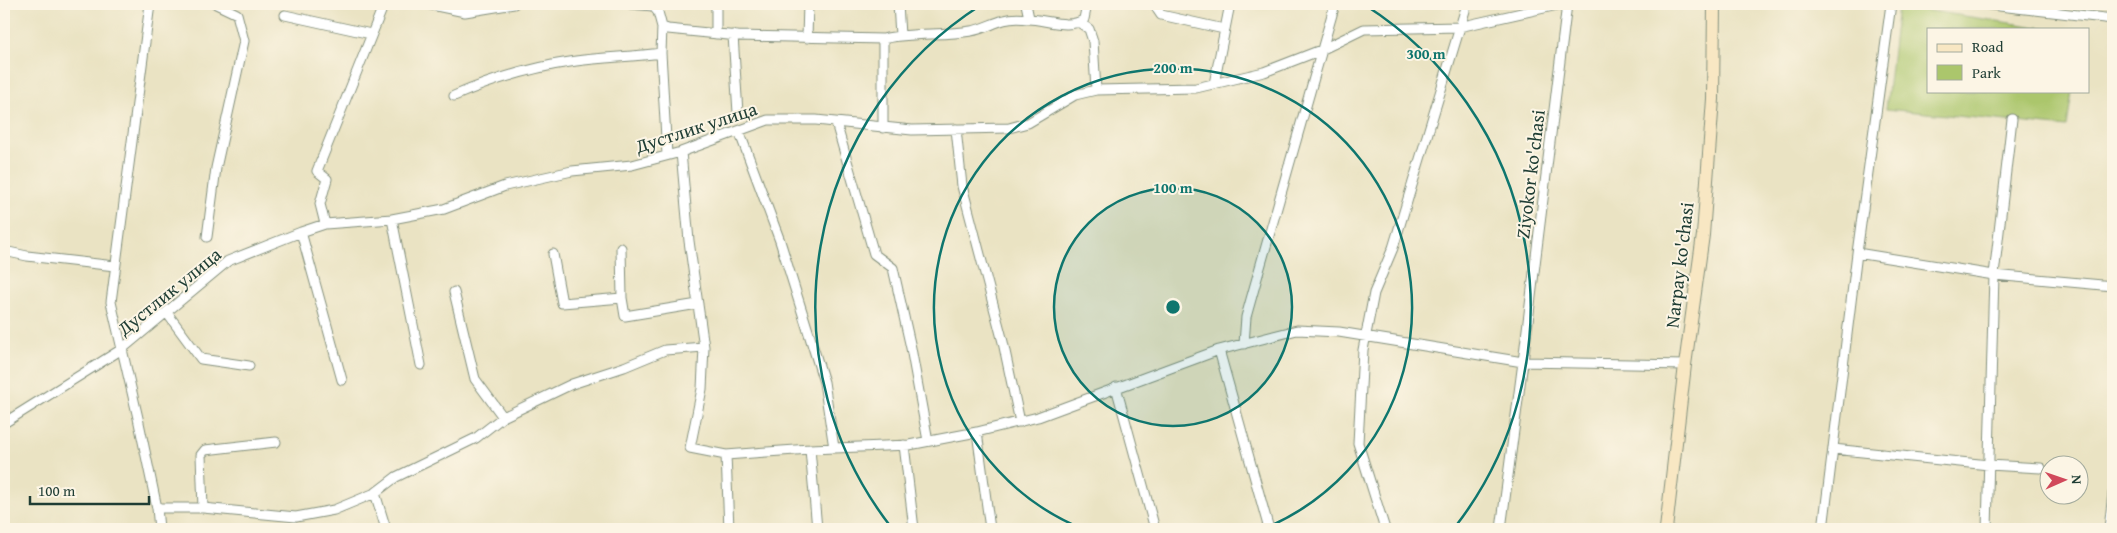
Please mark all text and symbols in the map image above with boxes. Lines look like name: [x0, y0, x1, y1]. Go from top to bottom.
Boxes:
legend: [1927, 28, 2090, 92]
text: Road: [1972, 36, 2003, 57]
text: 300 m: [1406, 43, 1446, 64]
text: 200 m: [1153, 57, 1193, 78]
text: Park: [1972, 62, 2001, 83]
street label: Дустлик улица: [631, 94, 761, 160]
street label: Ziyokor ko'chasi: [1508, 108, 1552, 240]
text: 100 m: [1153, 177, 1193, 198]
street label: Narpay ko'chasi: [1657, 200, 1701, 330]
street label: Дустлик улица: [110, 240, 227, 342]
centre of rings: [1164, 298, 1182, 316]
north arrow: [2040, 456, 2090, 506]
scale bar: [30, 473, 149, 505]
text: N: [2067, 475, 2087, 485]
text: 100 m: [38, 480, 76, 501]

